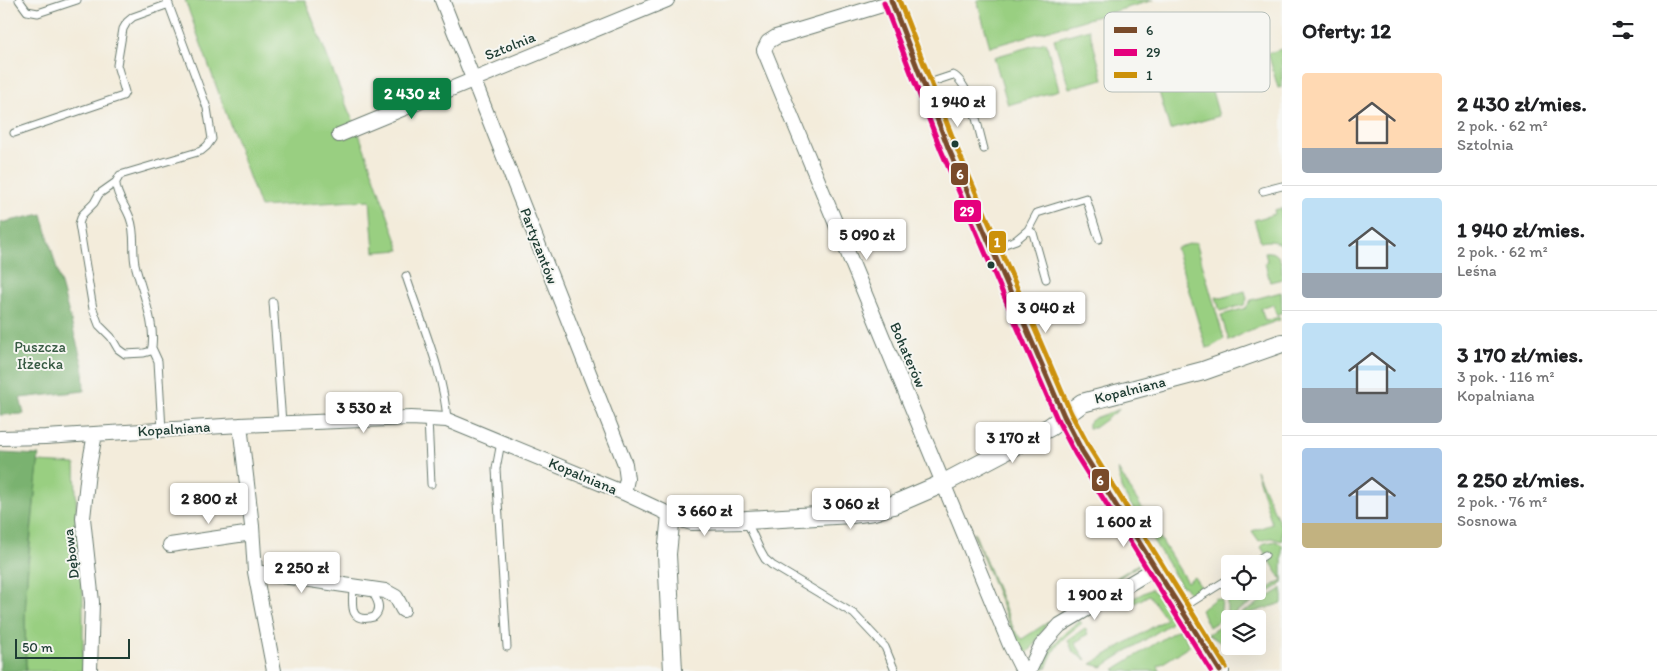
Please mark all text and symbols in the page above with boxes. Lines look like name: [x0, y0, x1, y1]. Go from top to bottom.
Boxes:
legend: [1104, 12, 1270, 92]
icon: filters: [1609, 16, 1637, 44]
text: Oferty: 12: [1302, 18, 1391, 43]
text: 6: [1146, 22, 1153, 39]
street label: Sztolnia: [482, 28, 538, 64]
text: 29: [1146, 44, 1161, 61]
text: 1: [1146, 67, 1153, 84]
pin: 2 430 zł: [360, 78, 464, 120]
text: 2 430 zł: [384, 84, 440, 103]
pin: 1 940 zł: [906, 86, 1010, 128]
text: 2 430 zł/mies.: [1457, 91, 1587, 116]
text: 1 940 zł: [931, 92, 985, 111]
icon: home: [1342, 93, 1402, 153]
text: 2 pok. · 62 m²: [1457, 116, 1548, 135]
text: Sztolnia: [1457, 135, 1514, 154]
unlabelled marker: [950, 139, 960, 149]
line badge: 6: [950, 162, 969, 186]
text: 6: [956, 166, 964, 183]
line badge: 29: [953, 199, 982, 223]
text: 29: [960, 203, 974, 220]
street label: Partyzantów: [516, 205, 562, 287]
text: 1 940 zł/mies.: [1457, 217, 1585, 242]
pin: 5 090 zł: [815, 218, 919, 261]
icon: home: [1342, 218, 1402, 278]
text: 5 090 zł: [839, 225, 895, 244]
line badge: 1: [988, 230, 1007, 254]
text: 1: [994, 234, 1001, 251]
text: 2 pok. · 62 m²: [1457, 242, 1548, 261]
unlabelled marker: [986, 260, 996, 270]
text: Leśna: [1457, 261, 1497, 280]
pin: 3 040 zł: [994, 292, 1098, 334]
text: 3 040 zł: [1017, 298, 1075, 317]
street label: Bohaterów: [886, 319, 930, 391]
park label: Puszcza Iłżecka: [14, 338, 66, 373]
text: 3 170 zł/mies.: [1457, 342, 1583, 367]
icon: home: [1342, 343, 1402, 403]
text: 3 pok. · 116 m²: [1457, 367, 1554, 386]
street label: Kopalniana: [1093, 372, 1168, 408]
text: Kopalniana: [1457, 386, 1535, 405]
pin: 3 530 zł: [312, 392, 416, 434]
text: 3 530 zł: [337, 398, 391, 417]
street label: Kopalniana: [137, 417, 212, 441]
pin: 3 170 zł: [961, 422, 1065, 464]
text: 3 170 zł: [986, 428, 1040, 447]
street label: Kopalniana: [546, 454, 621, 499]
text: 2 250 zł/mies.: [1457, 467, 1585, 492]
line badge: 6: [1091, 468, 1110, 492]
icon: home: [1342, 468, 1402, 528]
text: 6: [1096, 472, 1104, 489]
pin: 2 800 zł: [157, 482, 261, 525]
pin: 3 060 zł: [799, 488, 903, 530]
text: 2 800 zł: [181, 489, 237, 508]
text: 2 pok. · 76 m²: [1457, 492, 1547, 511]
pin: 3 660 zł: [653, 494, 757, 537]
text: 3 060 zł: [823, 494, 879, 513]
text: 3 660 zł: [678, 501, 732, 520]
pin: 1 600 zł: [1072, 506, 1176, 548]
text: Sosnowa: [1457, 511, 1517, 530]
text: 1 600 zł: [1097, 512, 1151, 531]
street label: Dębowa: [59, 527, 83, 580]
pin: 2 250 zł: [250, 552, 354, 594]
map controls: [1221, 555, 1266, 655]
button: locate: [1221, 555, 1266, 600]
text: 2 250 zł: [275, 558, 329, 577]
pin: 1 900 zł: [1043, 578, 1147, 621]
text: 1 900 zł: [1068, 585, 1122, 604]
button: layers: [1221, 610, 1266, 655]
scale bar: [15, 636, 130, 659]
text: 50 m: [22, 639, 53, 656]

